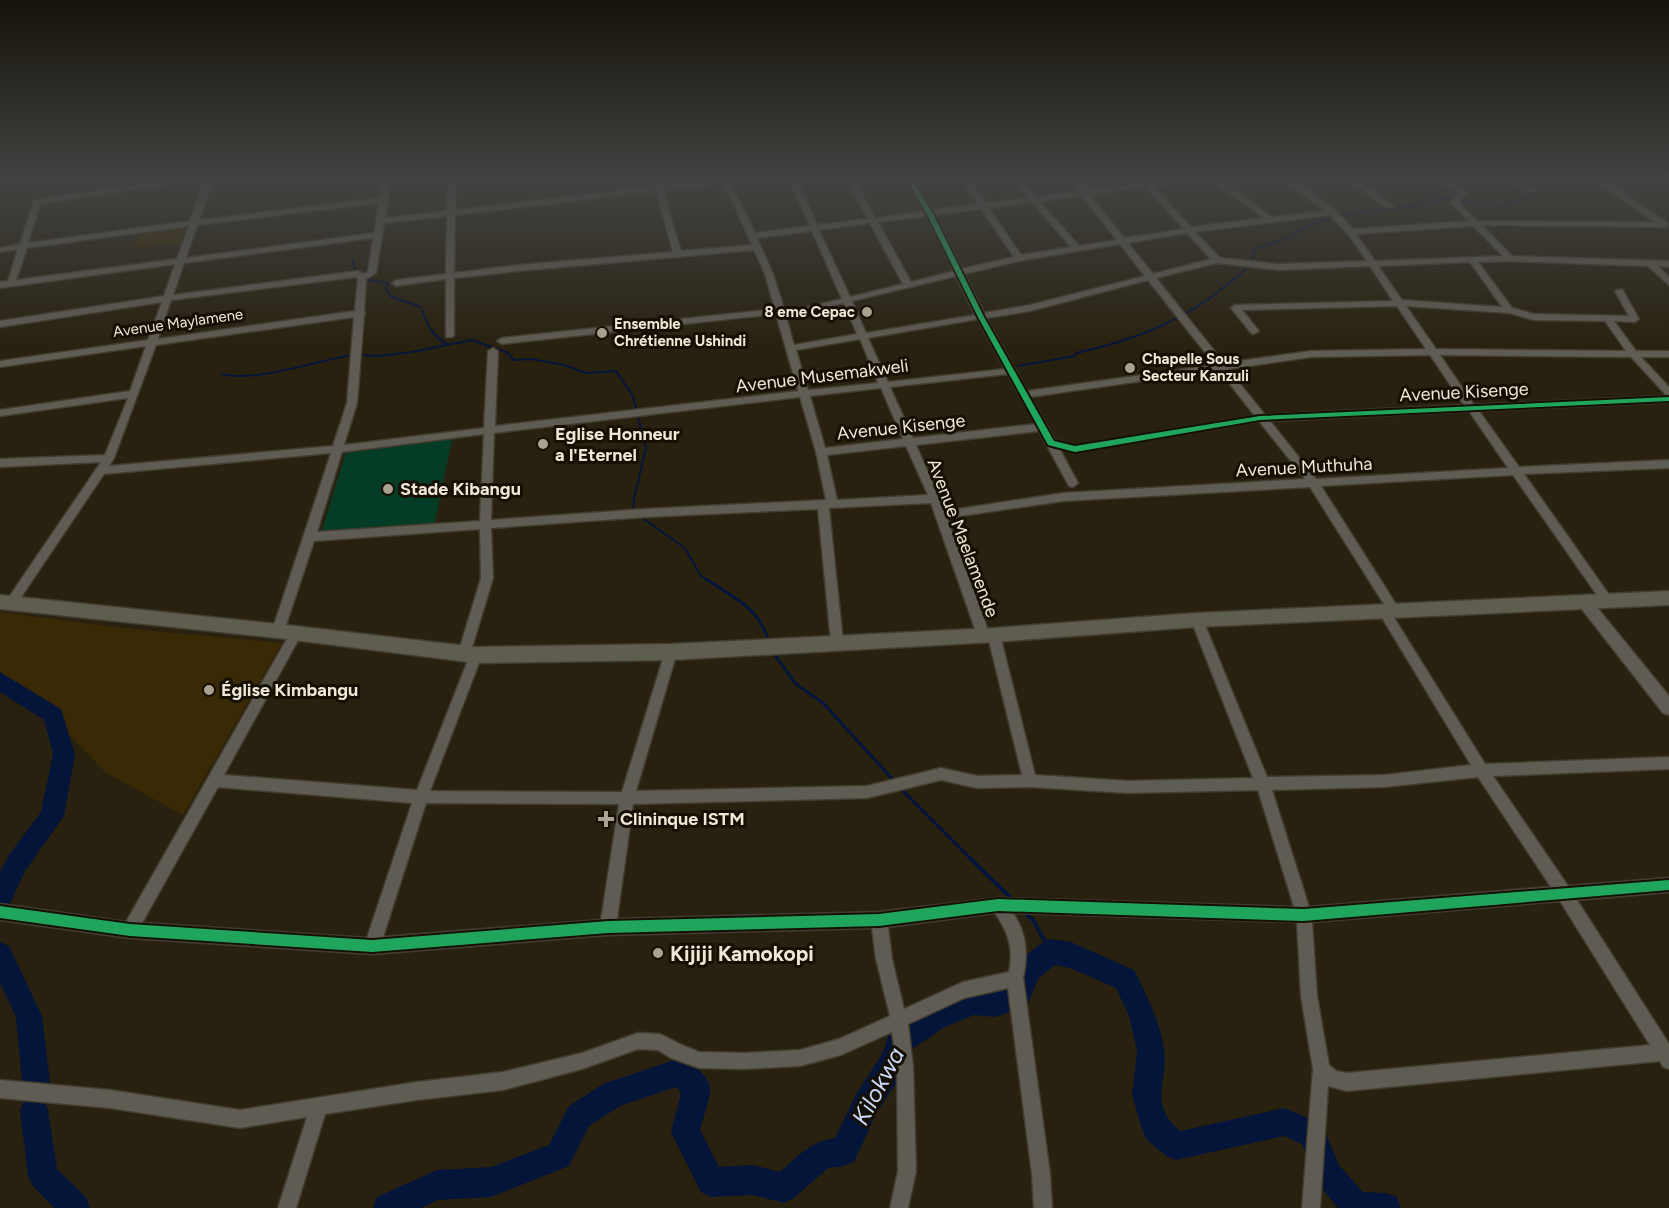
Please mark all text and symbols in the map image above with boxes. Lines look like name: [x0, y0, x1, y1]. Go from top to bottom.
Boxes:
place label: 8 eme Cepac: [765, 303, 855, 321]
street label: Avenue Maylamene: [112, 305, 244, 341]
marker: 8 eme Cepac: [860, 305, 874, 319]
place label: Ensemble Chrétienne Ushindi: [614, 315, 746, 350]
marker: Ensemble Chrétienne Ushindi: [595, 326, 609, 340]
place label: Chapelle Sous Secteur Kanzuli: [1142, 350, 1249, 385]
street label: Avenue Musemakweli: [734, 354, 910, 398]
marker: Chapelle Sous Secteur Kanzuli: [1123, 361, 1137, 375]
street label: Avenue Kisenge: [1399, 378, 1529, 406]
street label: Avenue Kisenge: [836, 409, 967, 445]
place label: Eglise Honneur a l'Eternel: [555, 423, 680, 466]
marker: Eglise Honneur a l'Eternel: [536, 437, 550, 451]
street label: Avenue Muthuha: [1235, 452, 1373, 482]
street label: Avenue Maelamende: [923, 456, 1003, 621]
place label: Stade Kibangu: [400, 478, 521, 500]
marker: Stade Kibangu: [381, 482, 395, 496]
place label: Église Kimbangu: [221, 679, 358, 701]
marker: Église Kimbangu: [202, 683, 216, 697]
place label: Clininque ISTM: [620, 808, 745, 830]
marker: Clininque ISTM: [597, 810, 615, 828]
place label: Kijiji Kamokopi: [670, 941, 814, 966]
marker: Kijiji Kamokopi: [651, 946, 665, 960]
water label: Kilokwa: [846, 1042, 910, 1130]

